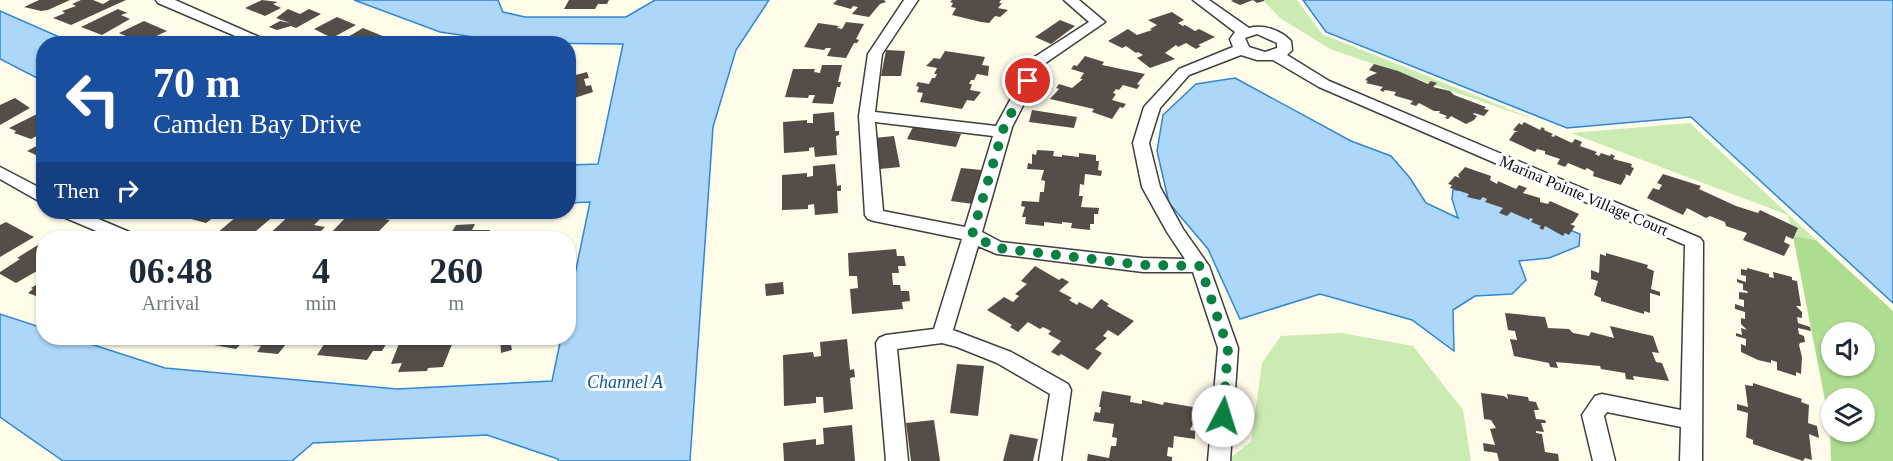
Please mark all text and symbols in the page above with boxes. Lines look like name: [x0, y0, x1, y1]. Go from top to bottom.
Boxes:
pin: [1002, 55, 1053, 106]
icon: left: [54, 60, 132, 138]
text: 70 m: [153, 60, 241, 106]
icon: arrive: [1011, 64, 1044, 97]
text: Camden Bay Drive: [153, 109, 361, 139]
street label: Marina Pointe Village Court: [1497, 152, 1671, 240]
icon: right: [111, 174, 144, 207]
text: Then: [54, 178, 99, 203]
text: 06:48: [129, 251, 213, 291]
text: 4: [312, 251, 330, 291]
text: 260: [429, 251, 483, 291]
text: Arrival: [142, 292, 200, 314]
text: min: [305, 292, 337, 314]
text: m: [449, 292, 464, 314]
map controls: [1821, 322, 1875, 442]
button: sound: [1821, 322, 1875, 376]
water label: Channel A: [587, 372, 664, 392]
position arrow: [1191, 384, 1255, 448]
button: layers: [1821, 388, 1875, 442]

